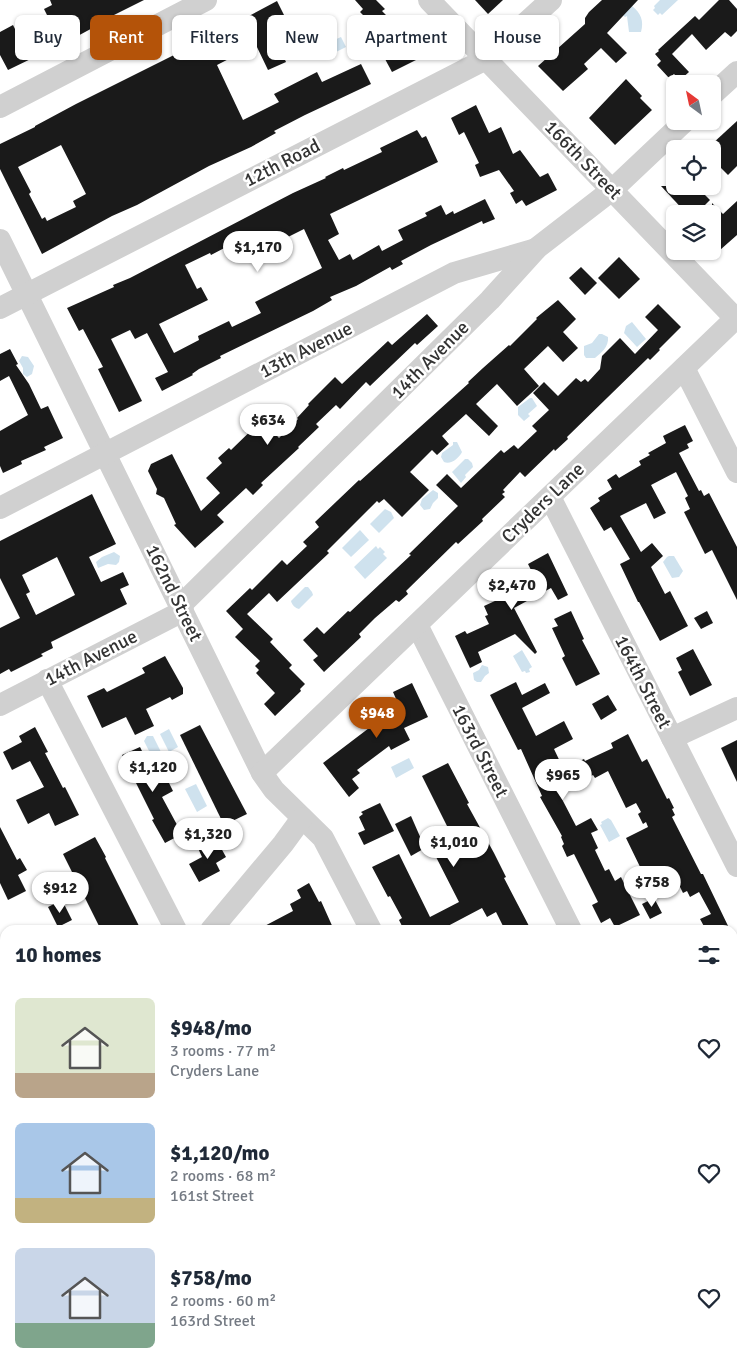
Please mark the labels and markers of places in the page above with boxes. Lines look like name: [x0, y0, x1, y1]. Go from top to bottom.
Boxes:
pin: $1,170: [217, 230, 299, 273]
pin: $634: [238, 404, 298, 446]
pin: $2,470: [471, 568, 553, 611]
pin: $948: [347, 696, 407, 739]
pin: $1,120: [112, 750, 194, 793]
pin: $965: [533, 758, 593, 801]
pin: $1,320: [167, 818, 249, 860]
pin: $1,010: [413, 826, 495, 868]
pin: $758: [622, 866, 682, 908]
pin: $912: [30, 872, 90, 914]

